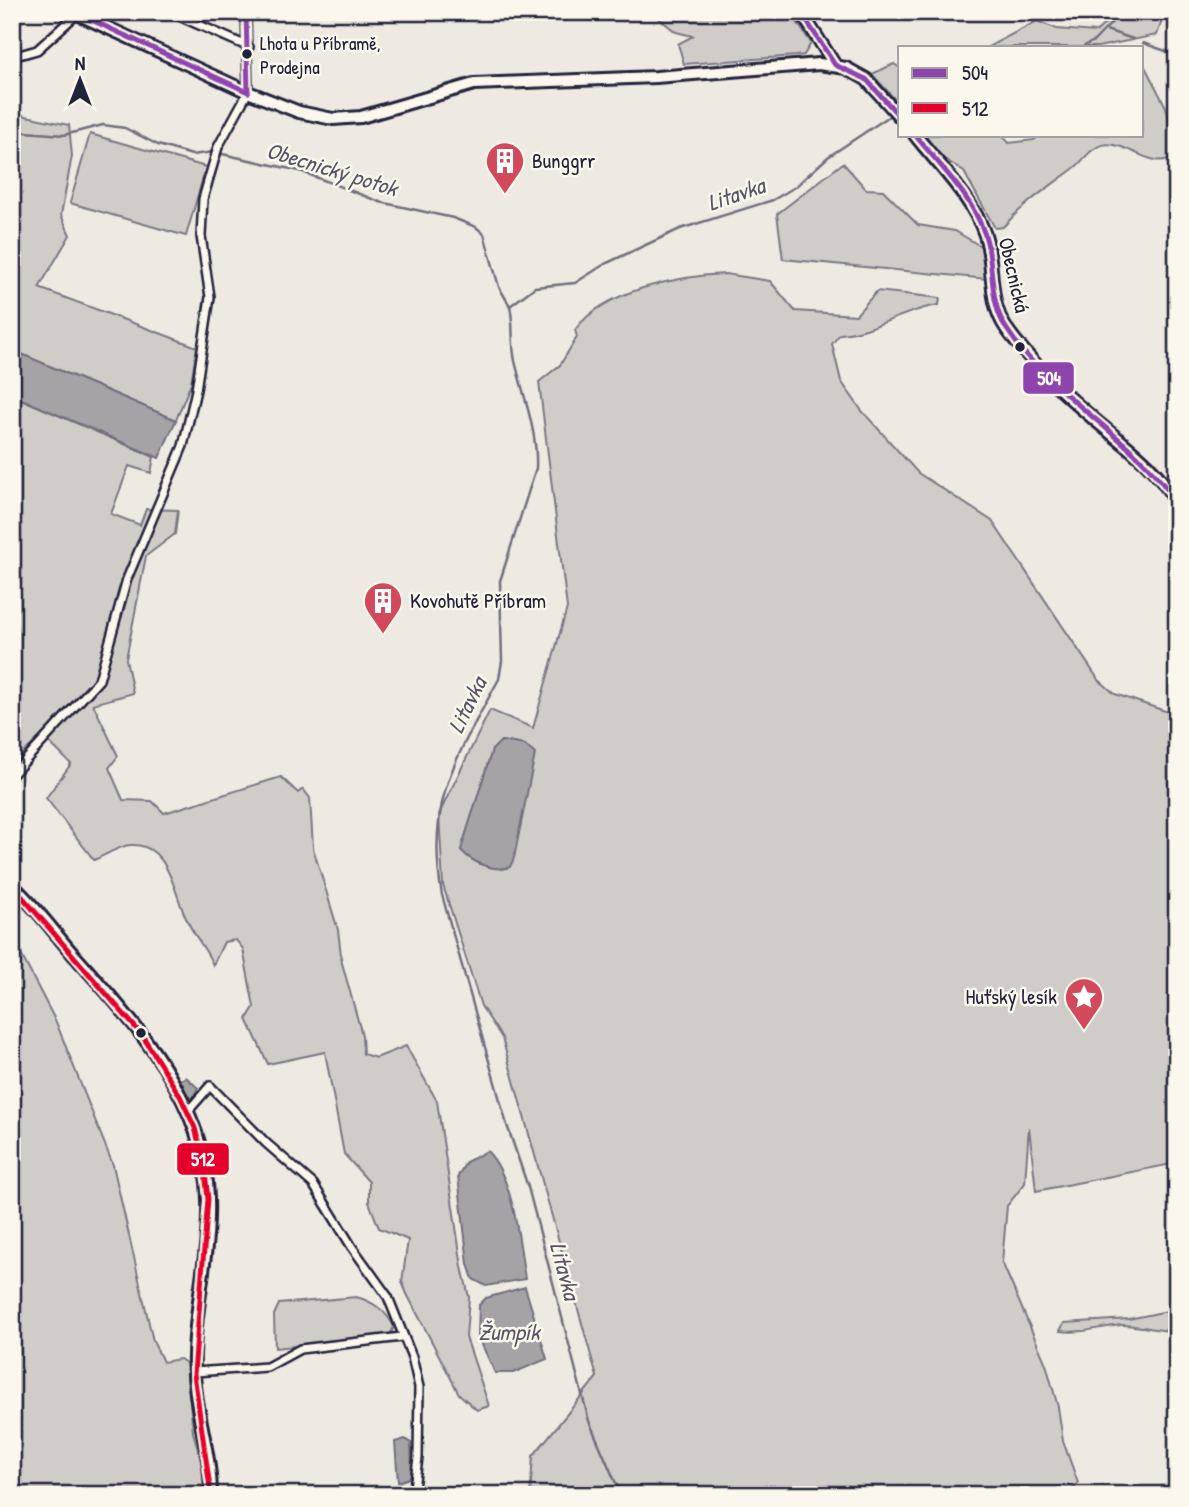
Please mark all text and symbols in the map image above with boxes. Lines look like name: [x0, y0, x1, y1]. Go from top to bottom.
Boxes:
place label: Lhota u Příbramě, Prodejna: [260, 30, 381, 80]
north arrow: [46, 46, 116, 116]
legend: [898, 46, 1144, 136]
marker: Lhota u Příbramě, Prodejna: [240, 47, 254, 61]
text: N: [75, 50, 85, 76]
text: 504: [962, 58, 988, 87]
text: 512: [962, 94, 989, 123]
water label: Obecnický potok: [263, 134, 404, 205]
building icon: Bunggrr: [484, 140, 526, 195]
place label: Bunggrr: [532, 146, 595, 175]
water label: Litavka: [703, 169, 770, 218]
street label: Obecnická: [992, 235, 1037, 315]
unlabelled marker: [1013, 340, 1027, 354]
line badge: 504: [1022, 361, 1075, 395]
text: 504: [1037, 365, 1061, 391]
building icon: Kovohutě Příbram: [362, 580, 404, 635]
place label: Kovohutě Příbram: [410, 586, 546, 615]
water label: Litavka: [440, 670, 494, 738]
place icon: Huťský lesík: [1063, 976, 1105, 1031]
place label: Huťský lesík: [966, 982, 1057, 1011]
unlabelled marker: [134, 1026, 148, 1040]
line badge: 512: [176, 1142, 230, 1176]
text: 512: [191, 1146, 215, 1172]
water label: Litavka: [543, 1239, 589, 1305]
water label: Žumpík: [478, 1316, 542, 1348]

